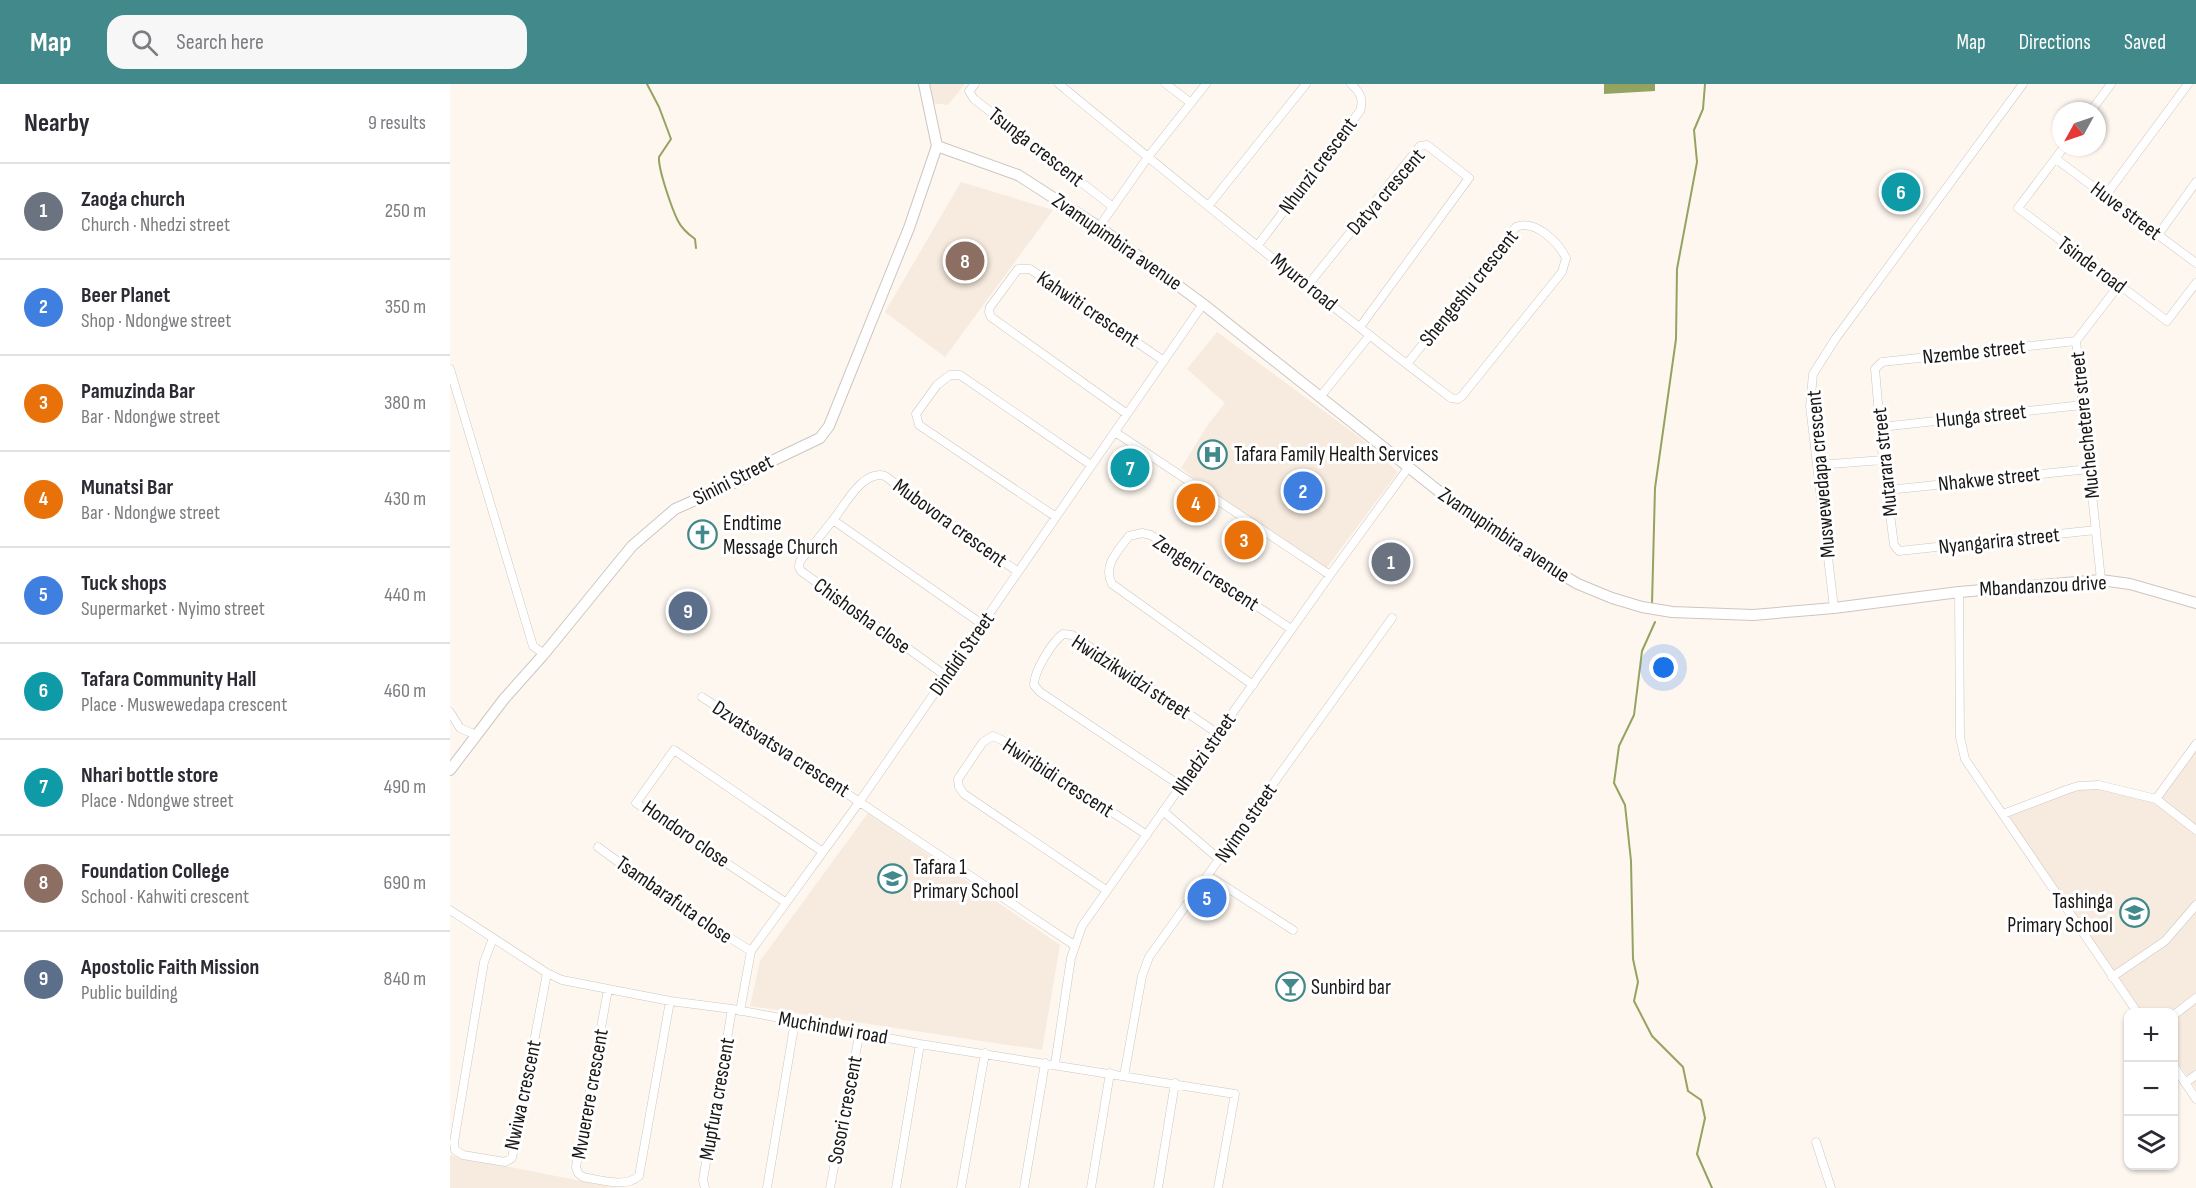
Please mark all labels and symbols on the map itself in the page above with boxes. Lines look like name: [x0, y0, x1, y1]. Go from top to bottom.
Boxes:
street label: Tsunga crescent: [983, 102, 1089, 192]
north arrow: [2052, 102, 2106, 156]
street label: Nhunzi crescent: [1274, 113, 1362, 219]
street label: Datya crescent: [1342, 144, 1430, 240]
pin: 6: [1882, 170, 1920, 214]
street label: Huve street: [2086, 176, 2166, 246]
street label: Zvamupimbira avenue: [1047, 188, 1187, 296]
street label: Shengeshu crescent: [1414, 225, 1524, 351]
street label: Tsinde road: [2053, 231, 2131, 299]
pin: 8: [946, 238, 984, 284]
street label: Myuro road: [1266, 248, 1342, 316]
street label: Kahwiti crescent: [1032, 266, 1144, 352]
street label: Nzembe street: [1921, 334, 2027, 370]
street label: Muchechetere street: [2065, 350, 2105, 500]
street label: Muswewedapa crescent: [1801, 389, 1841, 559]
street label: Hunga street: [1935, 399, 2027, 433]
street label: Mutarara street: [1867, 406, 1903, 518]
hospital icon: Tafara Family Health Services: [1197, 438, 1229, 470]
place label: Tafara Family Health Services: [1234, 442, 1438, 467]
pin: 7: [1110, 446, 1150, 490]
street label: Sinini Street: [689, 449, 777, 511]
street label: Nhakwe street: [1937, 461, 2041, 497]
pin: 2: [1284, 468, 1322, 514]
street label: Mubovora crescent: [888, 473, 1012, 573]
pin: 4: [1176, 480, 1216, 526]
street label: Zvamupimbira avenue: [1434, 482, 1574, 588]
place label: Endtime Message Church: [723, 511, 838, 560]
pin: 3: [1224, 518, 1264, 562]
church icon: Endtime Message Church: [686, 519, 718, 551]
street label: Nyangarira street: [1937, 522, 2061, 560]
street label: Zengeni crescent: [1148, 530, 1264, 616]
pin: 1: [1372, 540, 1410, 584]
street label: Mbandanzou drive: [1979, 570, 2107, 602]
street label: Chishosha close: [809, 573, 915, 659]
pin: 9: [668, 588, 708, 634]
street label: Dindidi Street: [924, 607, 1000, 701]
street label: Hwidzikwidzi street: [1067, 629, 1195, 725]
your location: [1649, 653, 1678, 682]
street label: Dzvatsvatsva crescent: [708, 695, 854, 803]
street label: Nhedzi street: [1167, 708, 1241, 800]
street label: Hwiribidi crescent: [998, 733, 1118, 823]
street label: Nyimo street: [1210, 779, 1282, 867]
street label: Hondoro close: [638, 795, 734, 873]
street label: Tsambarafuta close: [611, 851, 737, 949]
place label: Tafara 1 Primary School: [913, 855, 1019, 904]
school or university icon: Tafara 1 Primary School: [876, 863, 908, 895]
pin: 5: [1188, 876, 1227, 920]
place label: Tashinga Primary School: [2007, 889, 2113, 938]
school or university icon: Tashinga Primary School: [2118, 897, 2150, 929]
bar icon: Sunbird bar: [1274, 971, 1306, 1003]
place label: Sunbird bar: [1311, 975, 1391, 1000]
street label: Muchindwi road: [776, 1006, 890, 1050]
street label: Mvuerere crescent: [566, 1027, 614, 1161]
street label: Mupfura crescent: [694, 1036, 740, 1162]
street label: Nwiwa crescent: [499, 1038, 547, 1152]
street label: Sosori crescent: [822, 1054, 868, 1166]

